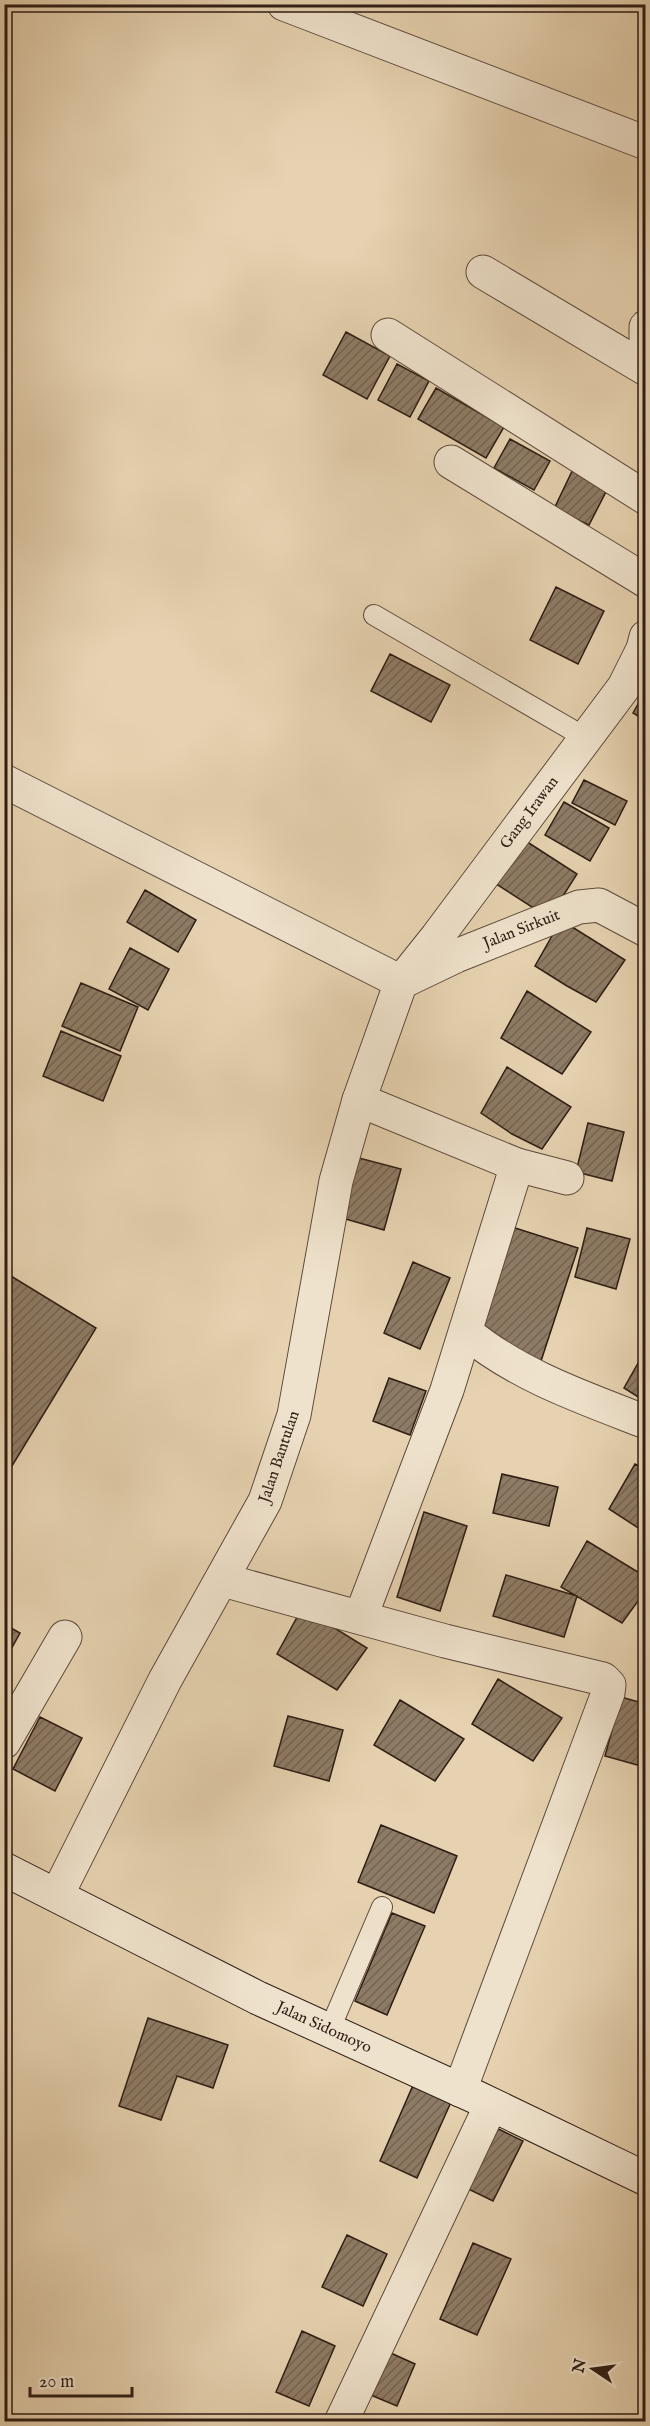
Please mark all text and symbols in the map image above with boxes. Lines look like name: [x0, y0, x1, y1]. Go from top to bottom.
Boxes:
street label: Gang Irawan: [496, 772, 564, 853]
street label: Jalan Sirkuit: [478, 905, 564, 955]
street label: Jalan Bantulan: [254, 1408, 305, 1508]
street label: Jalan Sidomoyo: [271, 1997, 375, 2058]
north arrow: [563, 2339, 623, 2399]
text: N: [569, 2357, 592, 2376]
scale bar: [30, 2360, 132, 2398]
text: 20 m: [39, 2371, 74, 2394]

